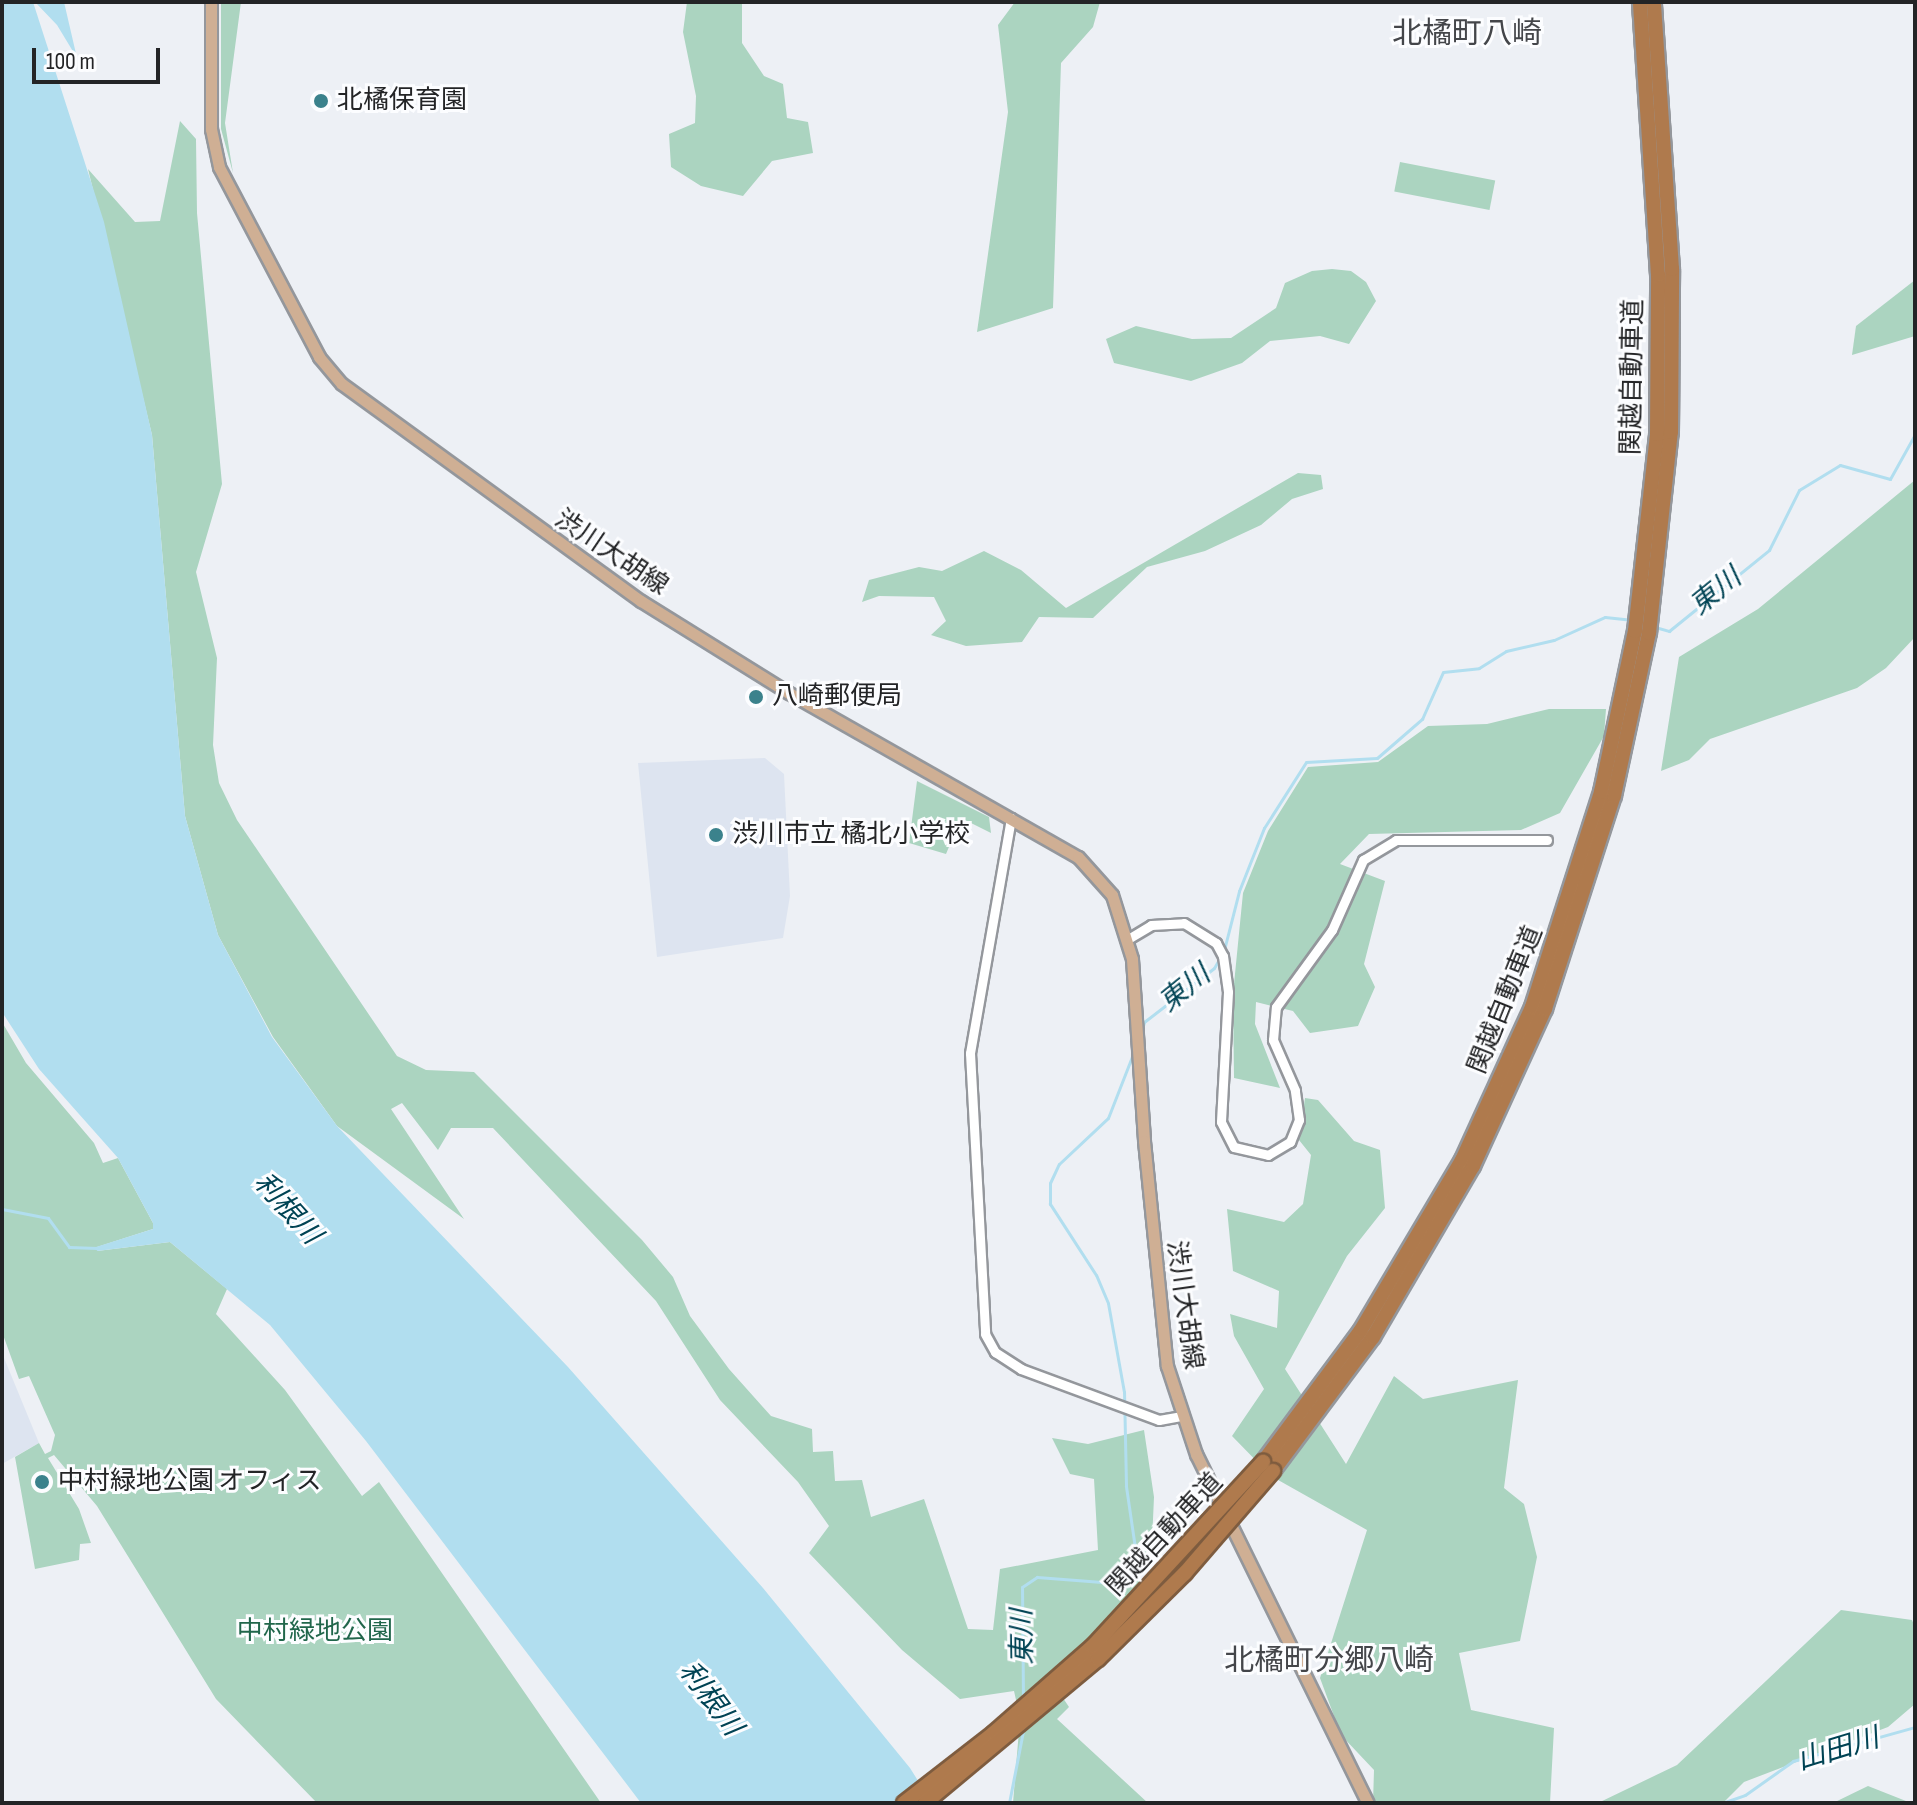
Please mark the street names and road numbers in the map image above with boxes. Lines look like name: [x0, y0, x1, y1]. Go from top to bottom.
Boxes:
street label: 関越自動車道: [1616, 299, 1650, 455]
street label: 渋川大胡線: [548, 504, 674, 602]
street label: 関越自動車道: [1462, 922, 1550, 1078]
street label: 渋川大胡線: [1160, 1238, 1208, 1372]
street label: 関越自動車道: [1100, 1467, 1230, 1603]

